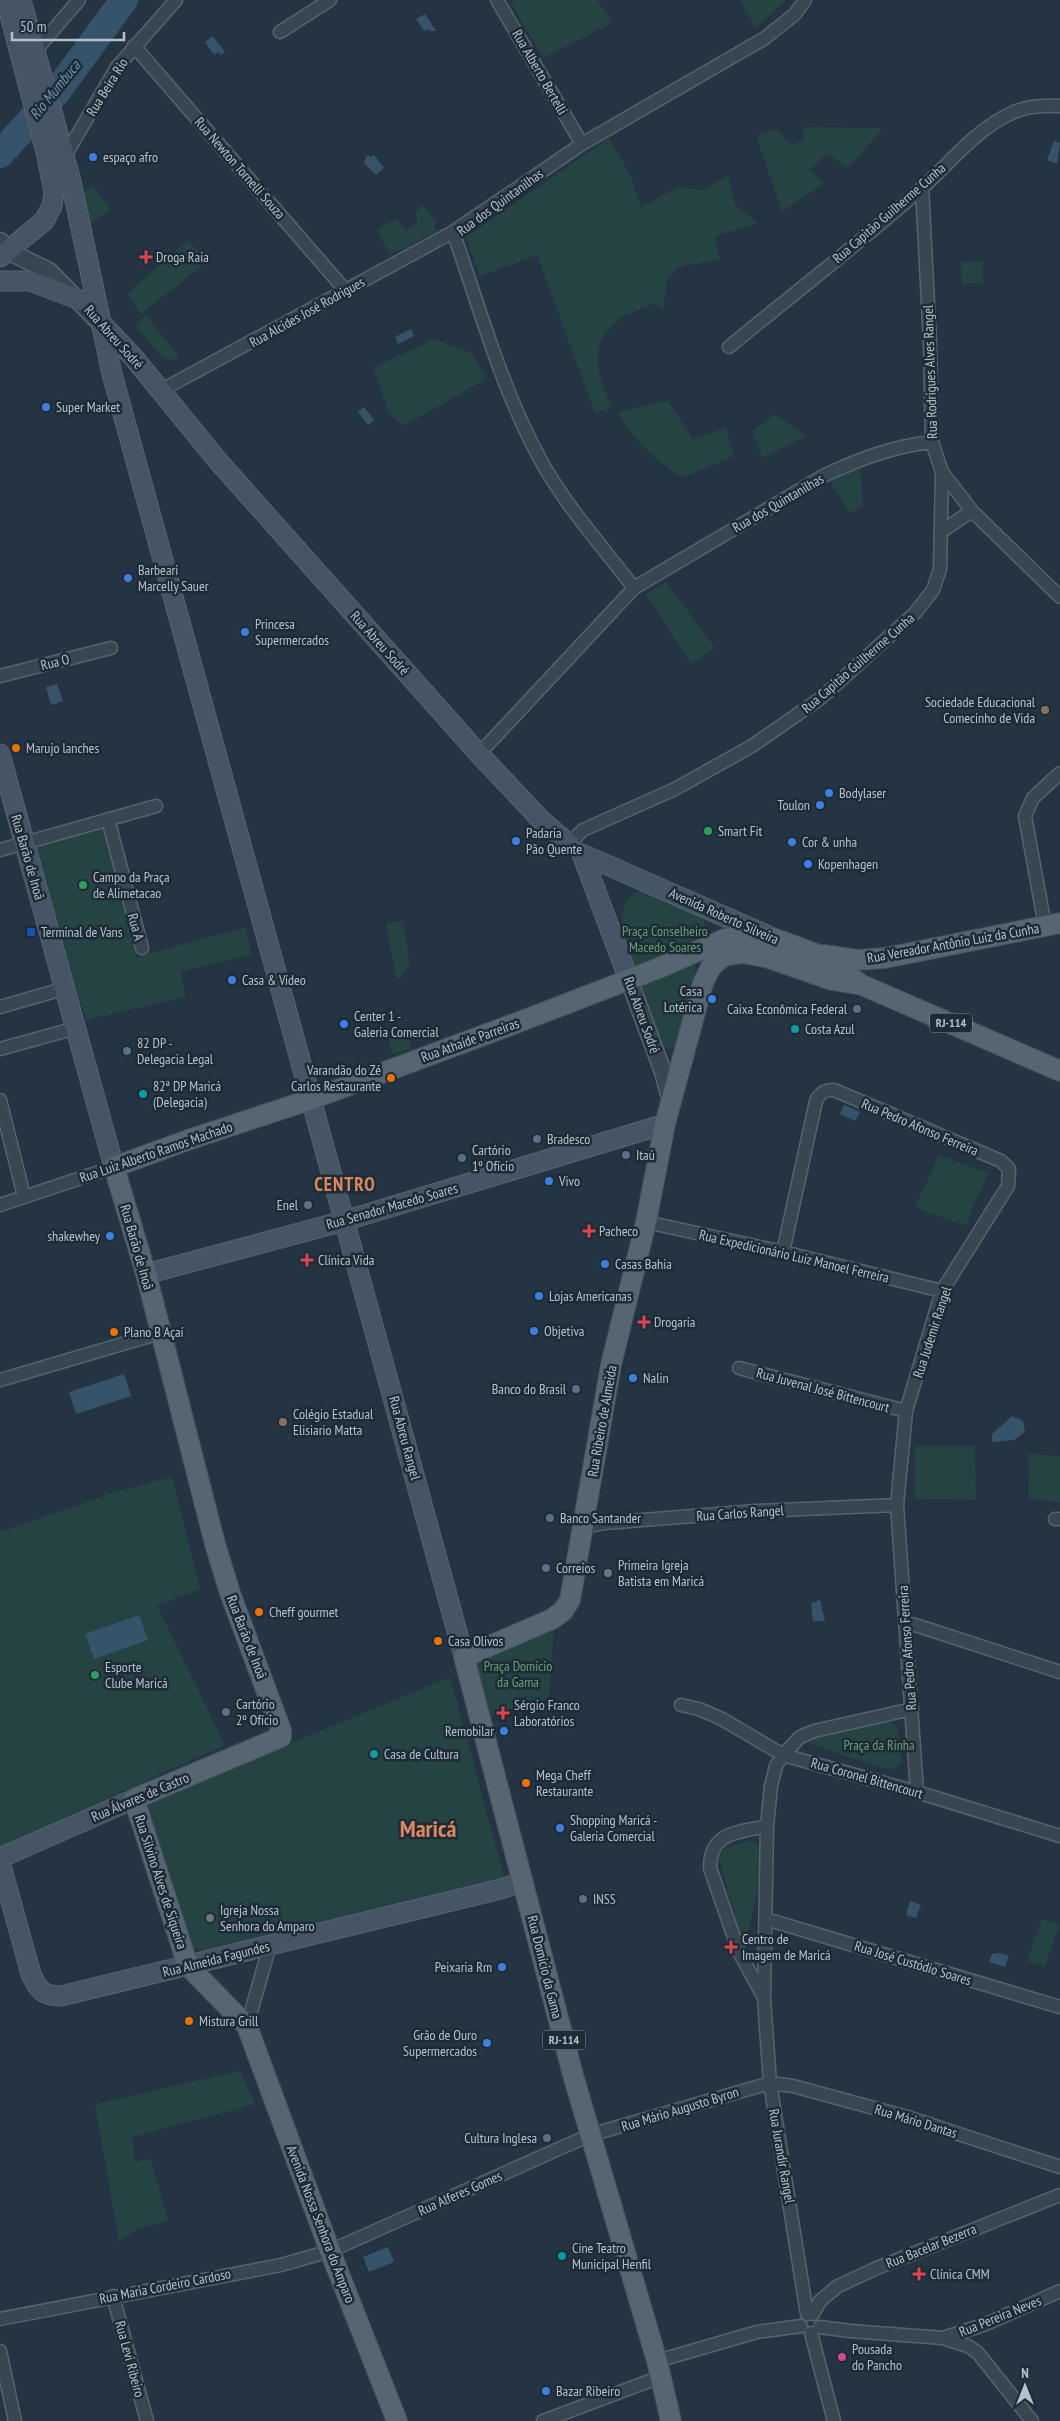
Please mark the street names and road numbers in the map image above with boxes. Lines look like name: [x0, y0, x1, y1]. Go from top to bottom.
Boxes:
street label: Rua Alberto Bertelli: [508, 26, 572, 118]
street label: Rua Beira Rio: [82, 55, 132, 119]
street label: Rua Newton Tornelli Souza: [191, 113, 289, 223]
street label: Rua Capitão Guilherme Cunha: [829, 159, 949, 267]
street label: Rua dos Quintanilhas: [453, 164, 547, 239]
street label: Rua Alcides José Rodrigues: [246, 273, 368, 351]
street label: Rua Abreu Sodré: [81, 301, 148, 373]
street label: Rua Rodrigues Alves Rangel: [919, 304, 941, 439]
street label: Rua dos Quintanilhas: [729, 469, 827, 536]
street label: Rua Abreu Sodré: [347, 607, 414, 679]
street label: Rua Capitão Guilherme Cunha: [798, 609, 918, 717]
street label: Rua O: [39, 650, 72, 674]
street label: Rua Barão de Inoã: [7, 812, 49, 902]
street label: Avenida Roberto Silveira: [666, 884, 782, 948]
street label: Rua A: [124, 911, 148, 943]
street label: Rua Vereador Antônio Luiz da Cunha: [866, 919, 1040, 967]
street label: Rua Abreu Sodré: [620, 974, 664, 1056]
street label: Rua Athaíde Parreiras: [418, 1014, 522, 1066]
road number: RJ-114: [930, 1014, 972, 1032]
street label: Rua Pedro Afonso Ferreira: [859, 1094, 981, 1160]
street label: Rua Luiz Alberto Ramos Machado: [77, 1117, 235, 1187]
street label: Rua Senador Macedo Soares: [324, 1179, 460, 1233]
street label: Rua Barão de Inoã: [116, 1202, 158, 1292]
street label: Rua Expedicionário Luiz Manoel Ferreira: [697, 1225, 891, 1287]
street label: Rua Judemir Rangel: [909, 1283, 955, 1380]
street label: Rua Ribeiro de Almeida: [583, 1364, 621, 1478]
street label: Rua Juvenal José Bittencourt: [755, 1364, 892, 1416]
street label: Rua Abreu Rangel: [385, 1394, 425, 1483]
street label: Rua Carlos Rangel: [696, 1501, 785, 1525]
street label: Rua Pedro Afonso Ferreira: [894, 1585, 920, 1711]
street label: Rua Barão de Inoã: [223, 1593, 271, 1681]
street label: Rua Coronel Bittencourt: [809, 1753, 925, 1803]
street label: Rua Álvares de Castro: [88, 1768, 192, 1826]
street label: Rua Silvino Alves de Siqueira: [131, 1813, 191, 1951]
street label: Rua Domício da Gama: [523, 1913, 567, 2021]
street label: Rua Almeida Fagundes: [161, 1937, 272, 1981]
street label: Rua José Custódio Soares: [852, 1937, 974, 1989]
road number: RJ-114: [543, 2030, 585, 2050]
street label: Rua Mário Augusto Byron: [619, 2083, 741, 2135]
street label: Rua Mário Dantas: [873, 2100, 960, 2142]
street label: Rua Jurandir Rangel: [765, 2107, 799, 2205]
street label: Avenida Nossa Senhora do Amparo: [283, 2143, 359, 2305]
street label: Rua Alferes Gomes: [415, 2166, 505, 2220]
street label: Rua Bacelar Bezerra: [883, 2220, 979, 2272]
street label: Rua Maria Cordeiro Cardoso: [98, 2264, 232, 2308]
street label: Rua Pereira Neves: [956, 2291, 1044, 2341]
street label: Rua Levi Ribeiro: [111, 2319, 149, 2399]

